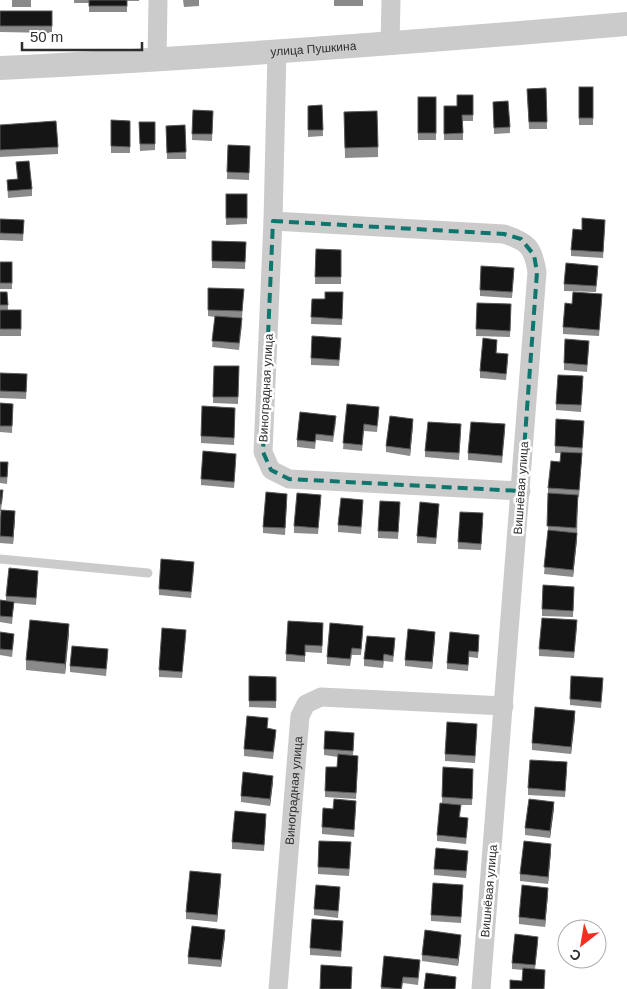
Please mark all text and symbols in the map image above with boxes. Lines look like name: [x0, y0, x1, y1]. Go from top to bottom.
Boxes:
scale bar: [22, 20, 142, 52]
text: 50 m: [30, 28, 63, 45]
street label: улица Пушкина: [270, 39, 357, 59]
street label: Виноградная улица: [256, 333, 276, 443]
street label: Вишнёвая улица: [511, 441, 531, 535]
street label: Виноградная улица: [283, 735, 305, 846]
street label: Вишнёвая улица: [478, 844, 500, 938]
north arrow: [557, 919, 607, 969]
text: С: [567, 946, 584, 965]

